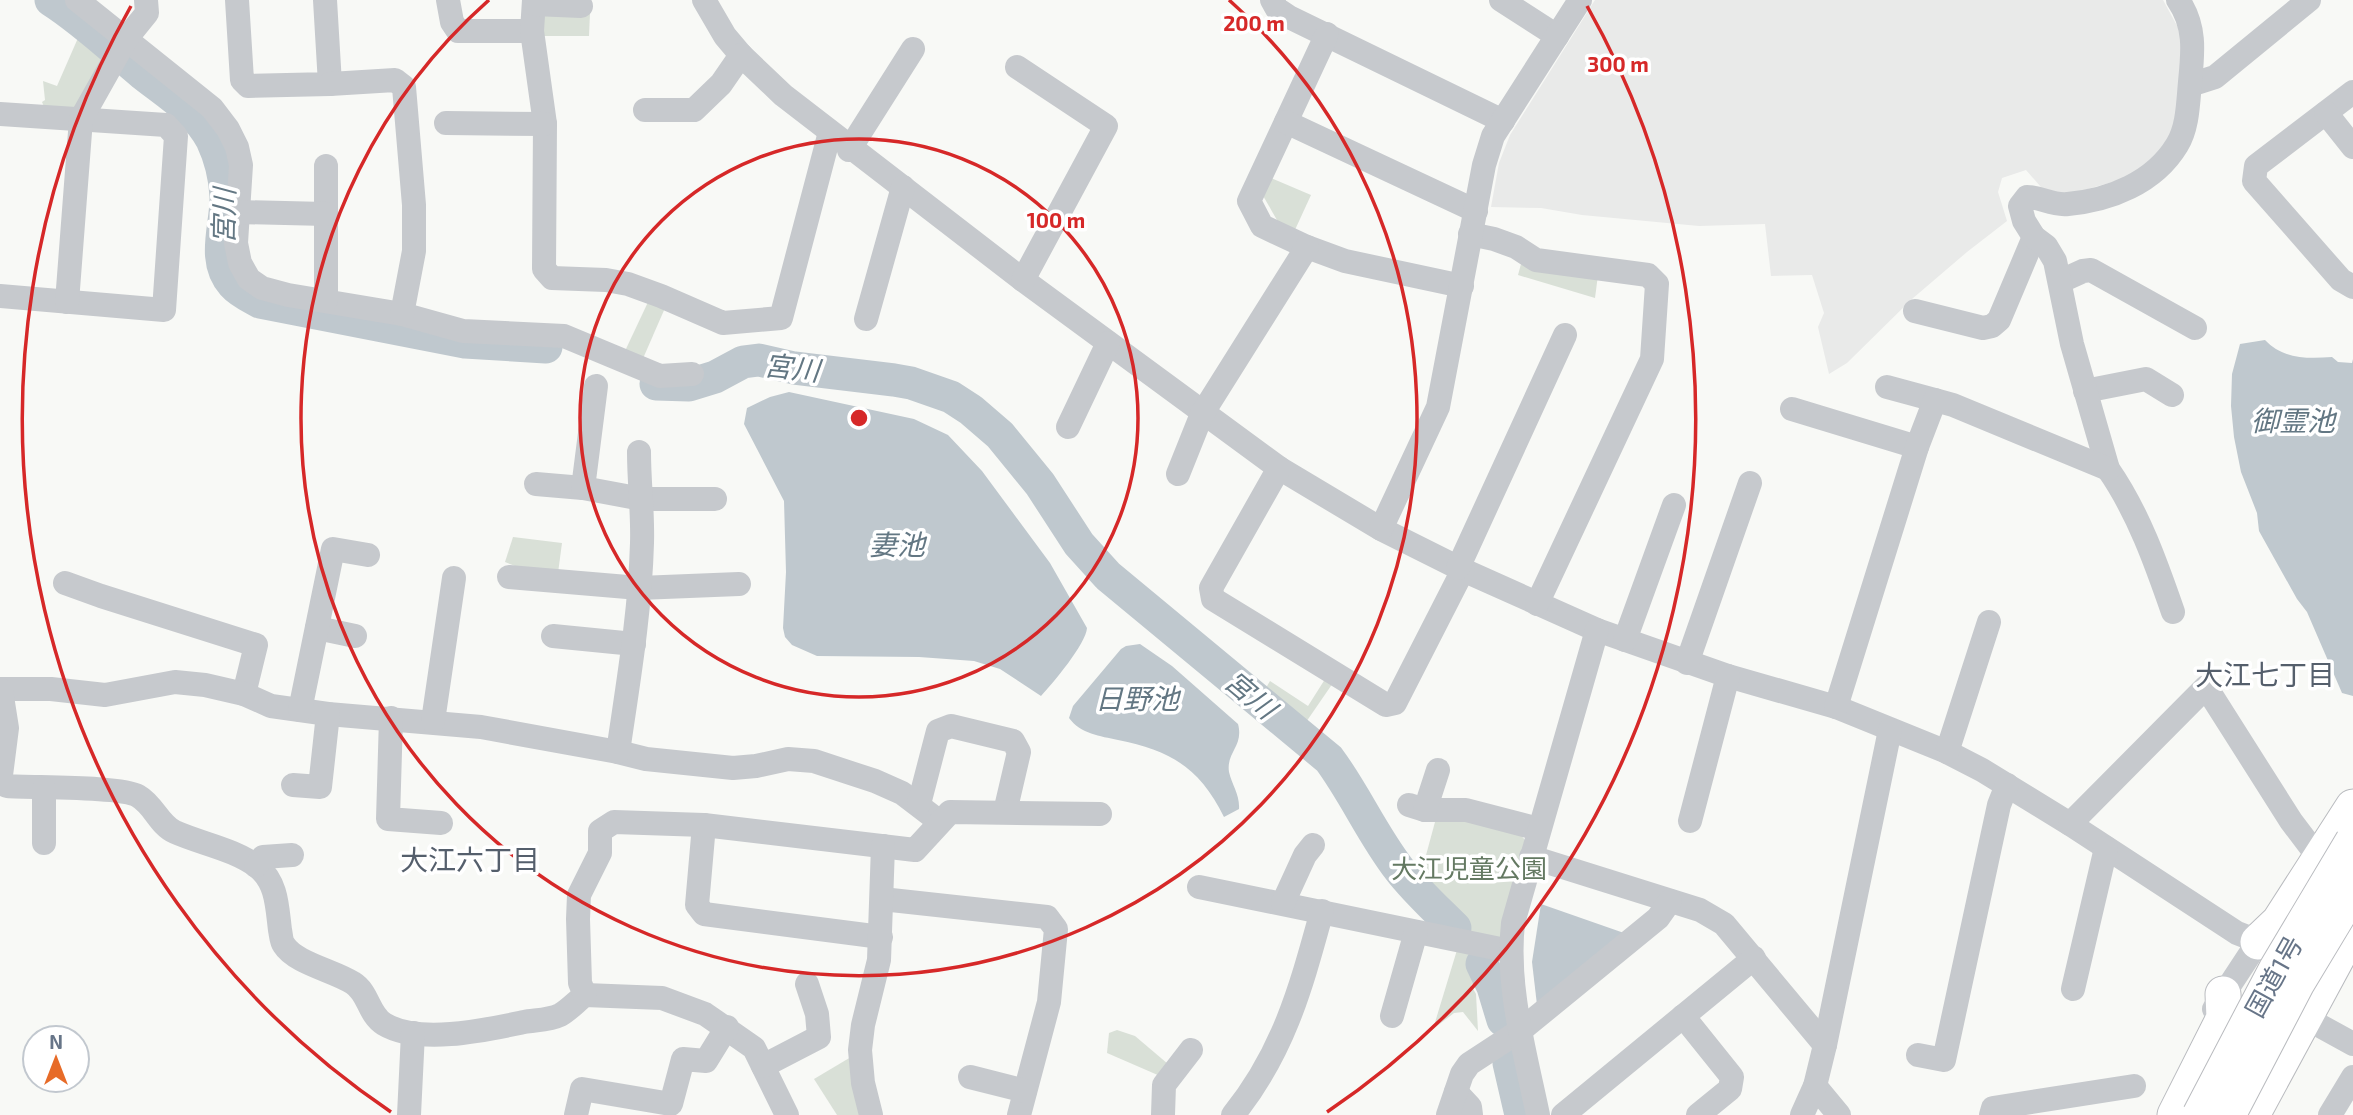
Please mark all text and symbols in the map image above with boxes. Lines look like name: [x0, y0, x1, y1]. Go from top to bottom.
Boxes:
text: 200 m: [1223, 10, 1285, 35]
text: 300 m: [1587, 51, 1649, 76]
water label: 宮川: [206, 185, 241, 244]
text: 100 m: [1027, 207, 1085, 232]
water label: 宮川: [762, 347, 825, 387]
water label: 御霊池: [2251, 403, 2338, 437]
centre of rings: [847, 406, 871, 430]
water label: 妻池: [869, 527, 928, 561]
district label: 大江七丁目: [2195, 657, 2335, 691]
water label: 宮川: [1219, 663, 1286, 727]
water label: 日野池: [1095, 681, 1182, 715]
district label: 大江六丁目: [400, 842, 540, 876]
park label: 大江児童公園: [1391, 852, 1547, 883]
street label: 国道1号: [2238, 930, 2308, 1022]
north arrow: [21, 1024, 91, 1094]
text: N: [49, 1030, 63, 1053]

